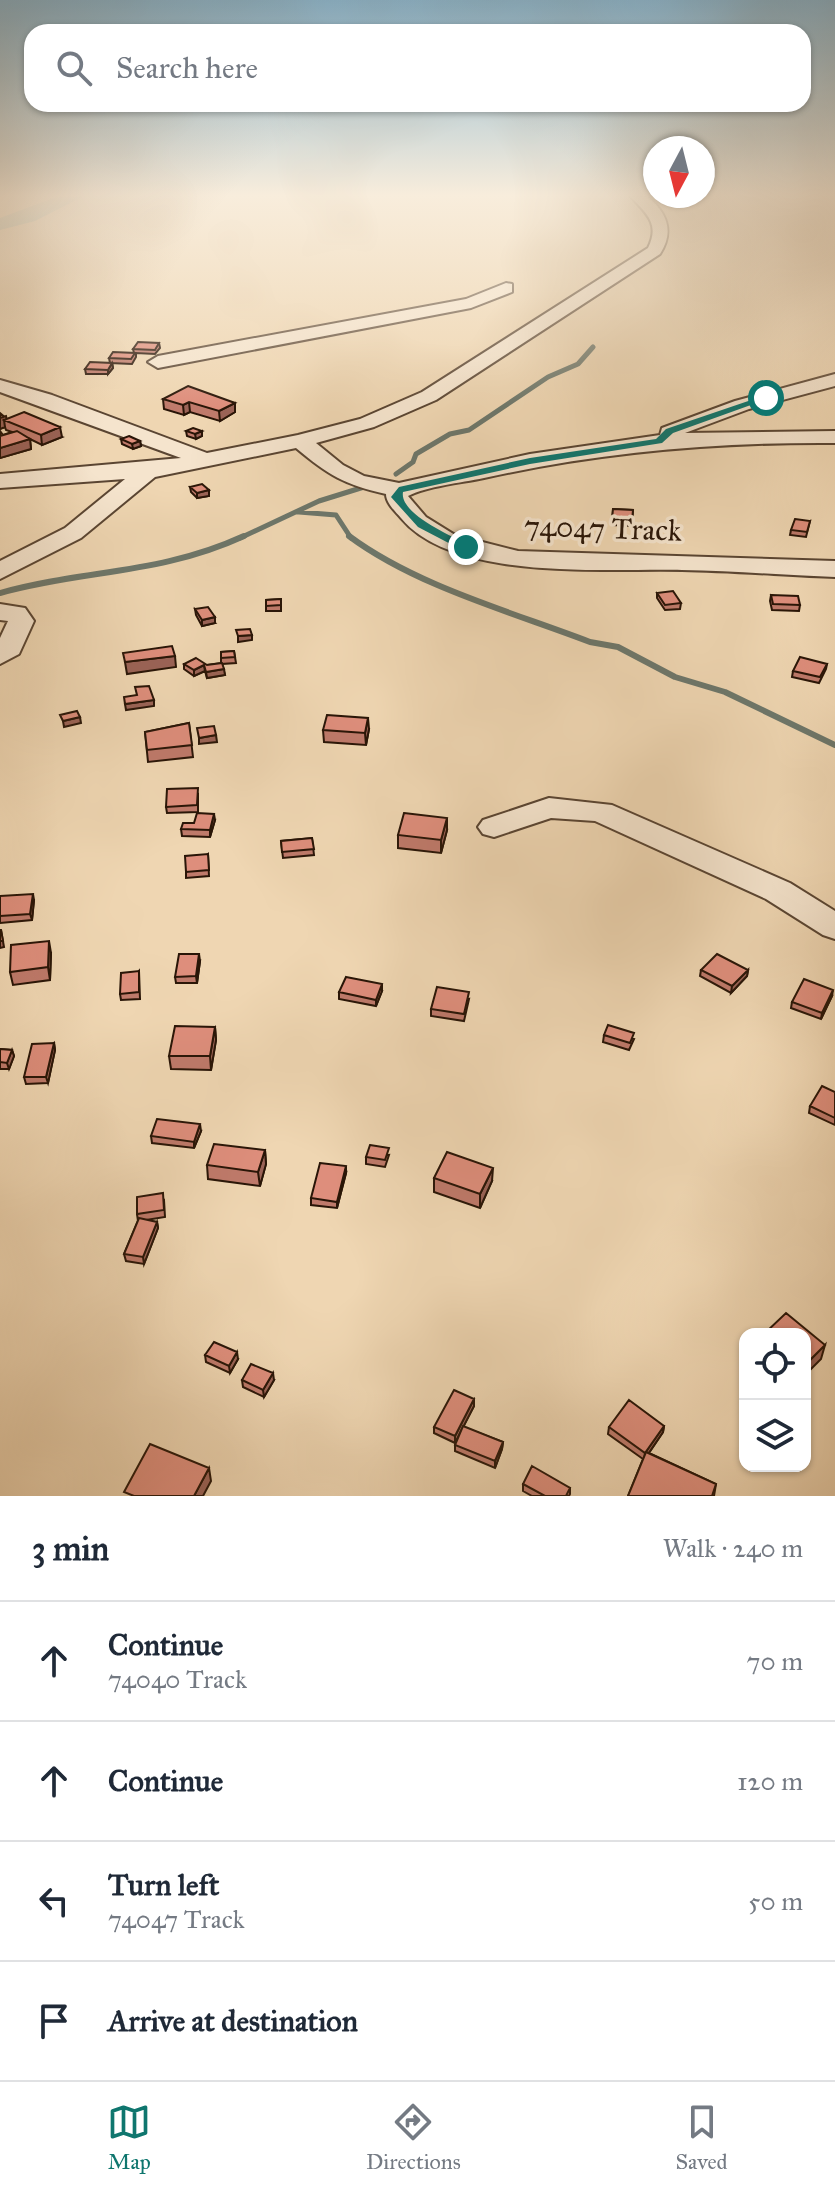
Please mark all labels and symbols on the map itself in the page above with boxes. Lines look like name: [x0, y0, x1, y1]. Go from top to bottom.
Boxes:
north arrow: [643, 136, 715, 208]
route start: [748, 380, 784, 416]
street label: 74047 Track: [524, 507, 682, 549]
route end: [448, 529, 484, 565]

